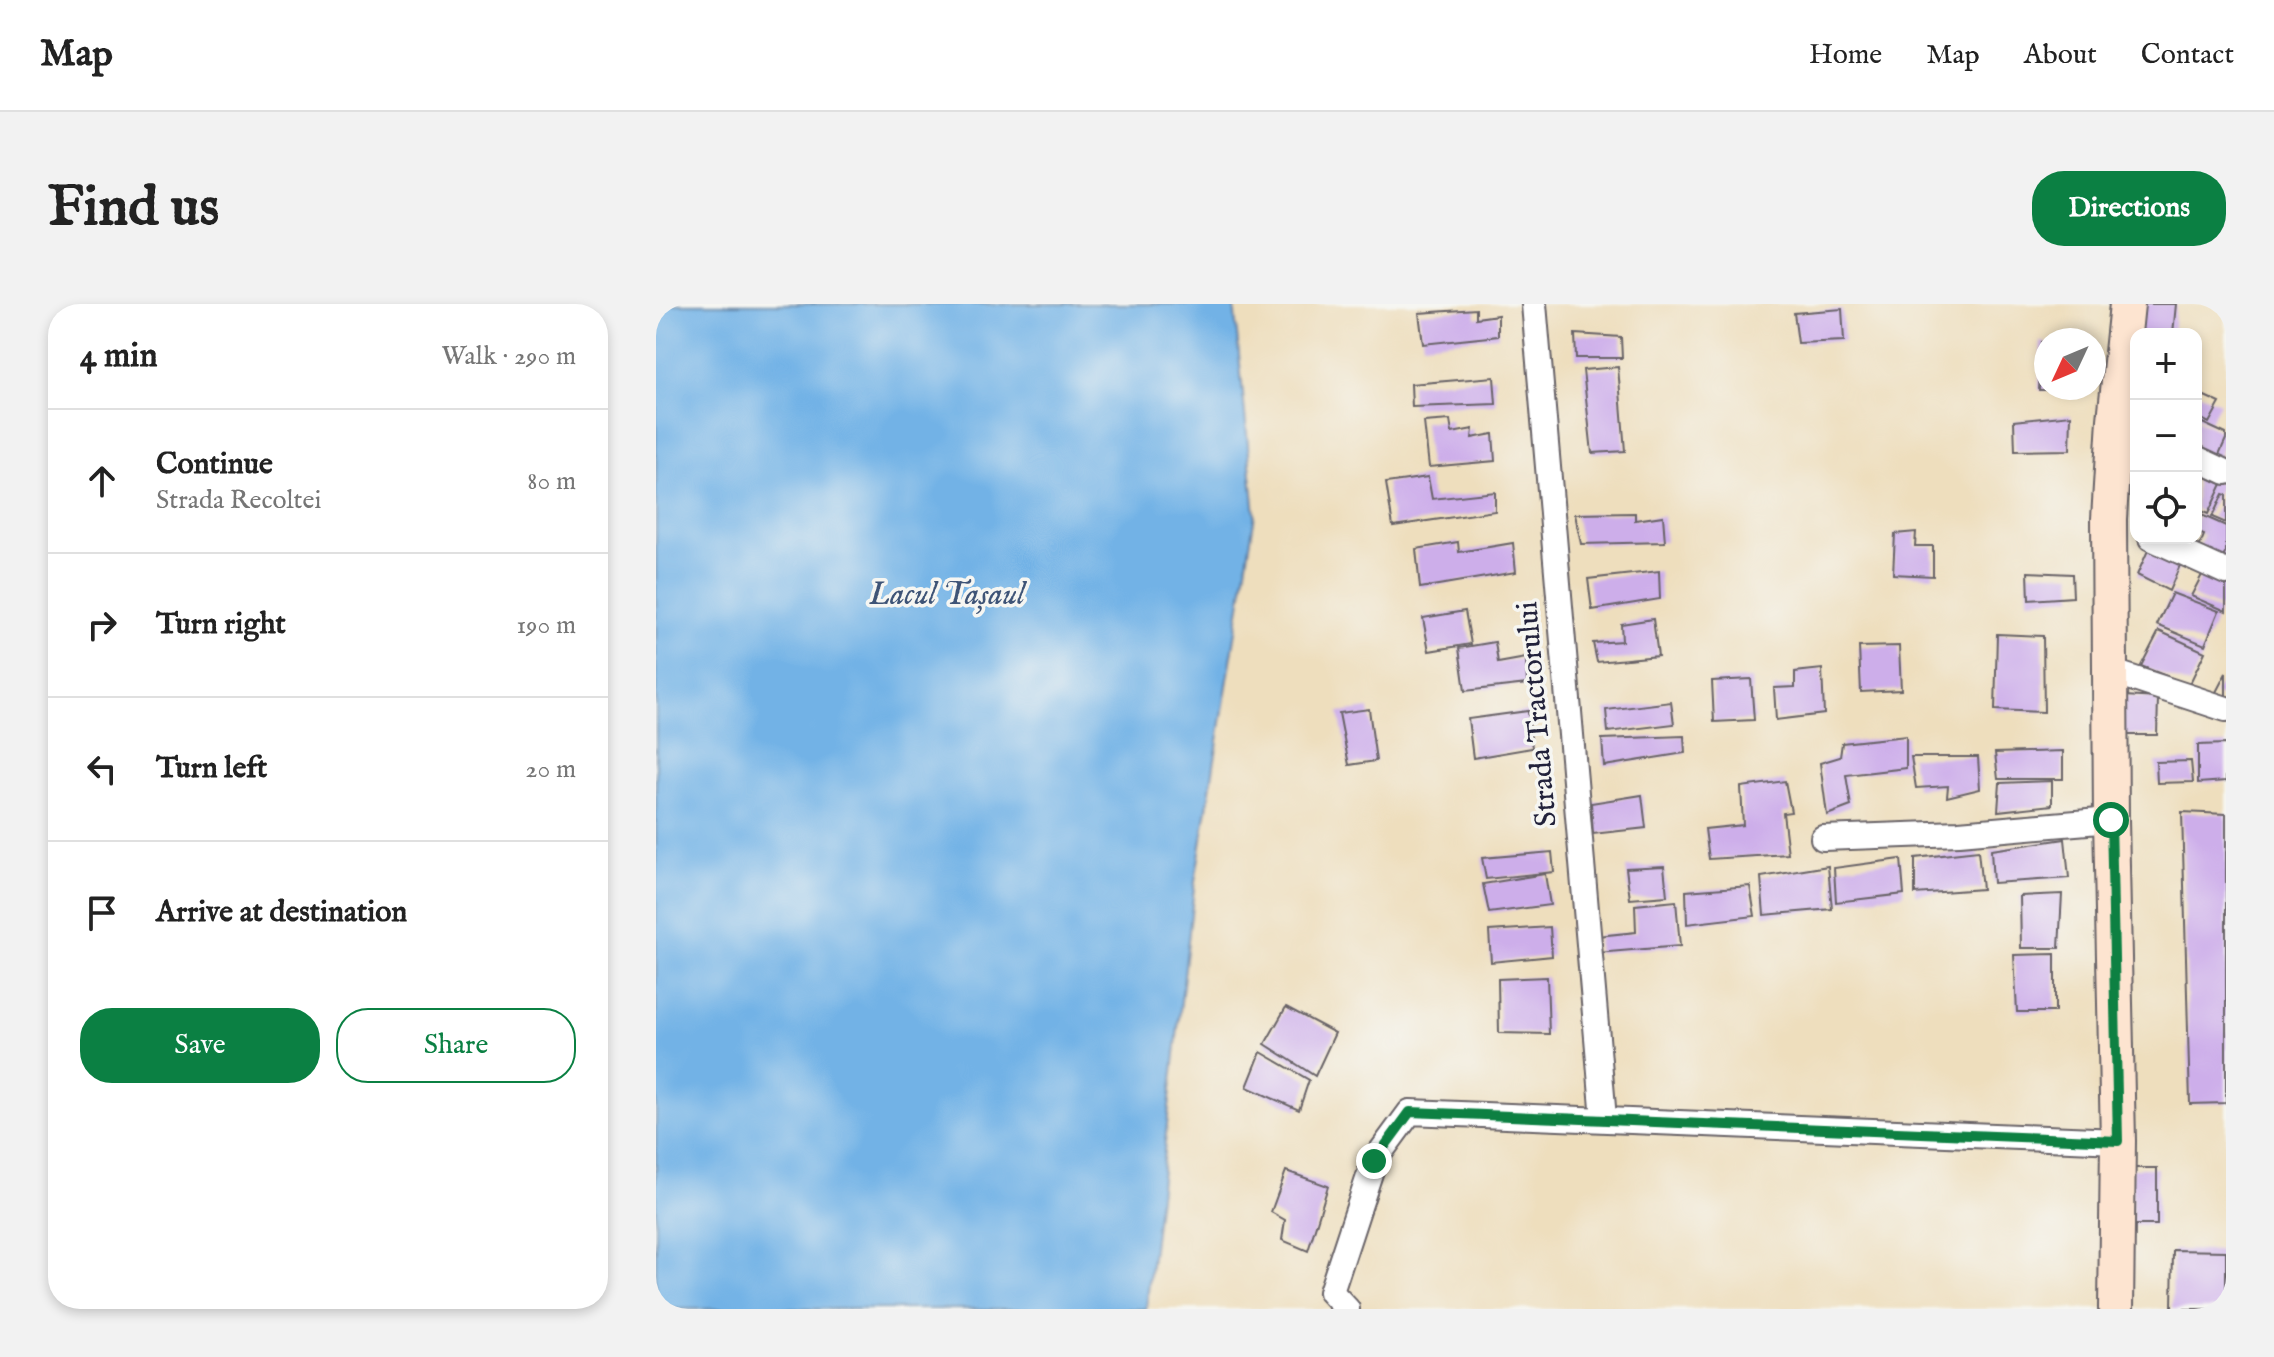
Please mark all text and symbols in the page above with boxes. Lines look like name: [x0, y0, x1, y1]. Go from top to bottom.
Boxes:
text: Map: [40, 31, 113, 79]
text: Home: [1809, 38, 1882, 73]
text: Map: [1926, 38, 1980, 73]
text: About: [2024, 38, 2097, 73]
text: Contact: [2141, 38, 2234, 73]
button: Directions: [2032, 171, 2226, 246]
text: Find us: [48, 173, 219, 244]
north arrow: [2034, 328, 2106, 400]
map controls: [2130, 328, 2202, 544]
button: +: [2130, 328, 2202, 400]
text: 4 min: [80, 335, 158, 378]
text: Walk · 290 m: [441, 340, 576, 373]
button: −: [2130, 400, 2202, 472]
text: Continue: [156, 446, 273, 484]
icon: ahead: [80, 459, 124, 503]
text: 80 m: [527, 465, 576, 498]
button: locate: [2130, 472, 2202, 544]
text: Strada Recoltei: [156, 484, 321, 517]
water label: Lacul Tașaul: [868, 575, 1027, 616]
street label: Strada Tractorului: [1509, 600, 1567, 828]
icon: right: [80, 603, 124, 647]
text: Turn right: [156, 606, 286, 644]
text: 190 m: [516, 609, 576, 642]
icon: left: [80, 747, 124, 791]
text: Turn left: [156, 750, 267, 788]
text: 20 m: [525, 753, 576, 786]
route start: [2093, 802, 2129, 838]
icon: arrive: [80, 891, 124, 935]
text: Arrive at destination: [156, 894, 407, 932]
button: Save: [80, 1008, 320, 1083]
button: Share: [336, 1008, 576, 1083]
route end: [1356, 1143, 1392, 1179]

